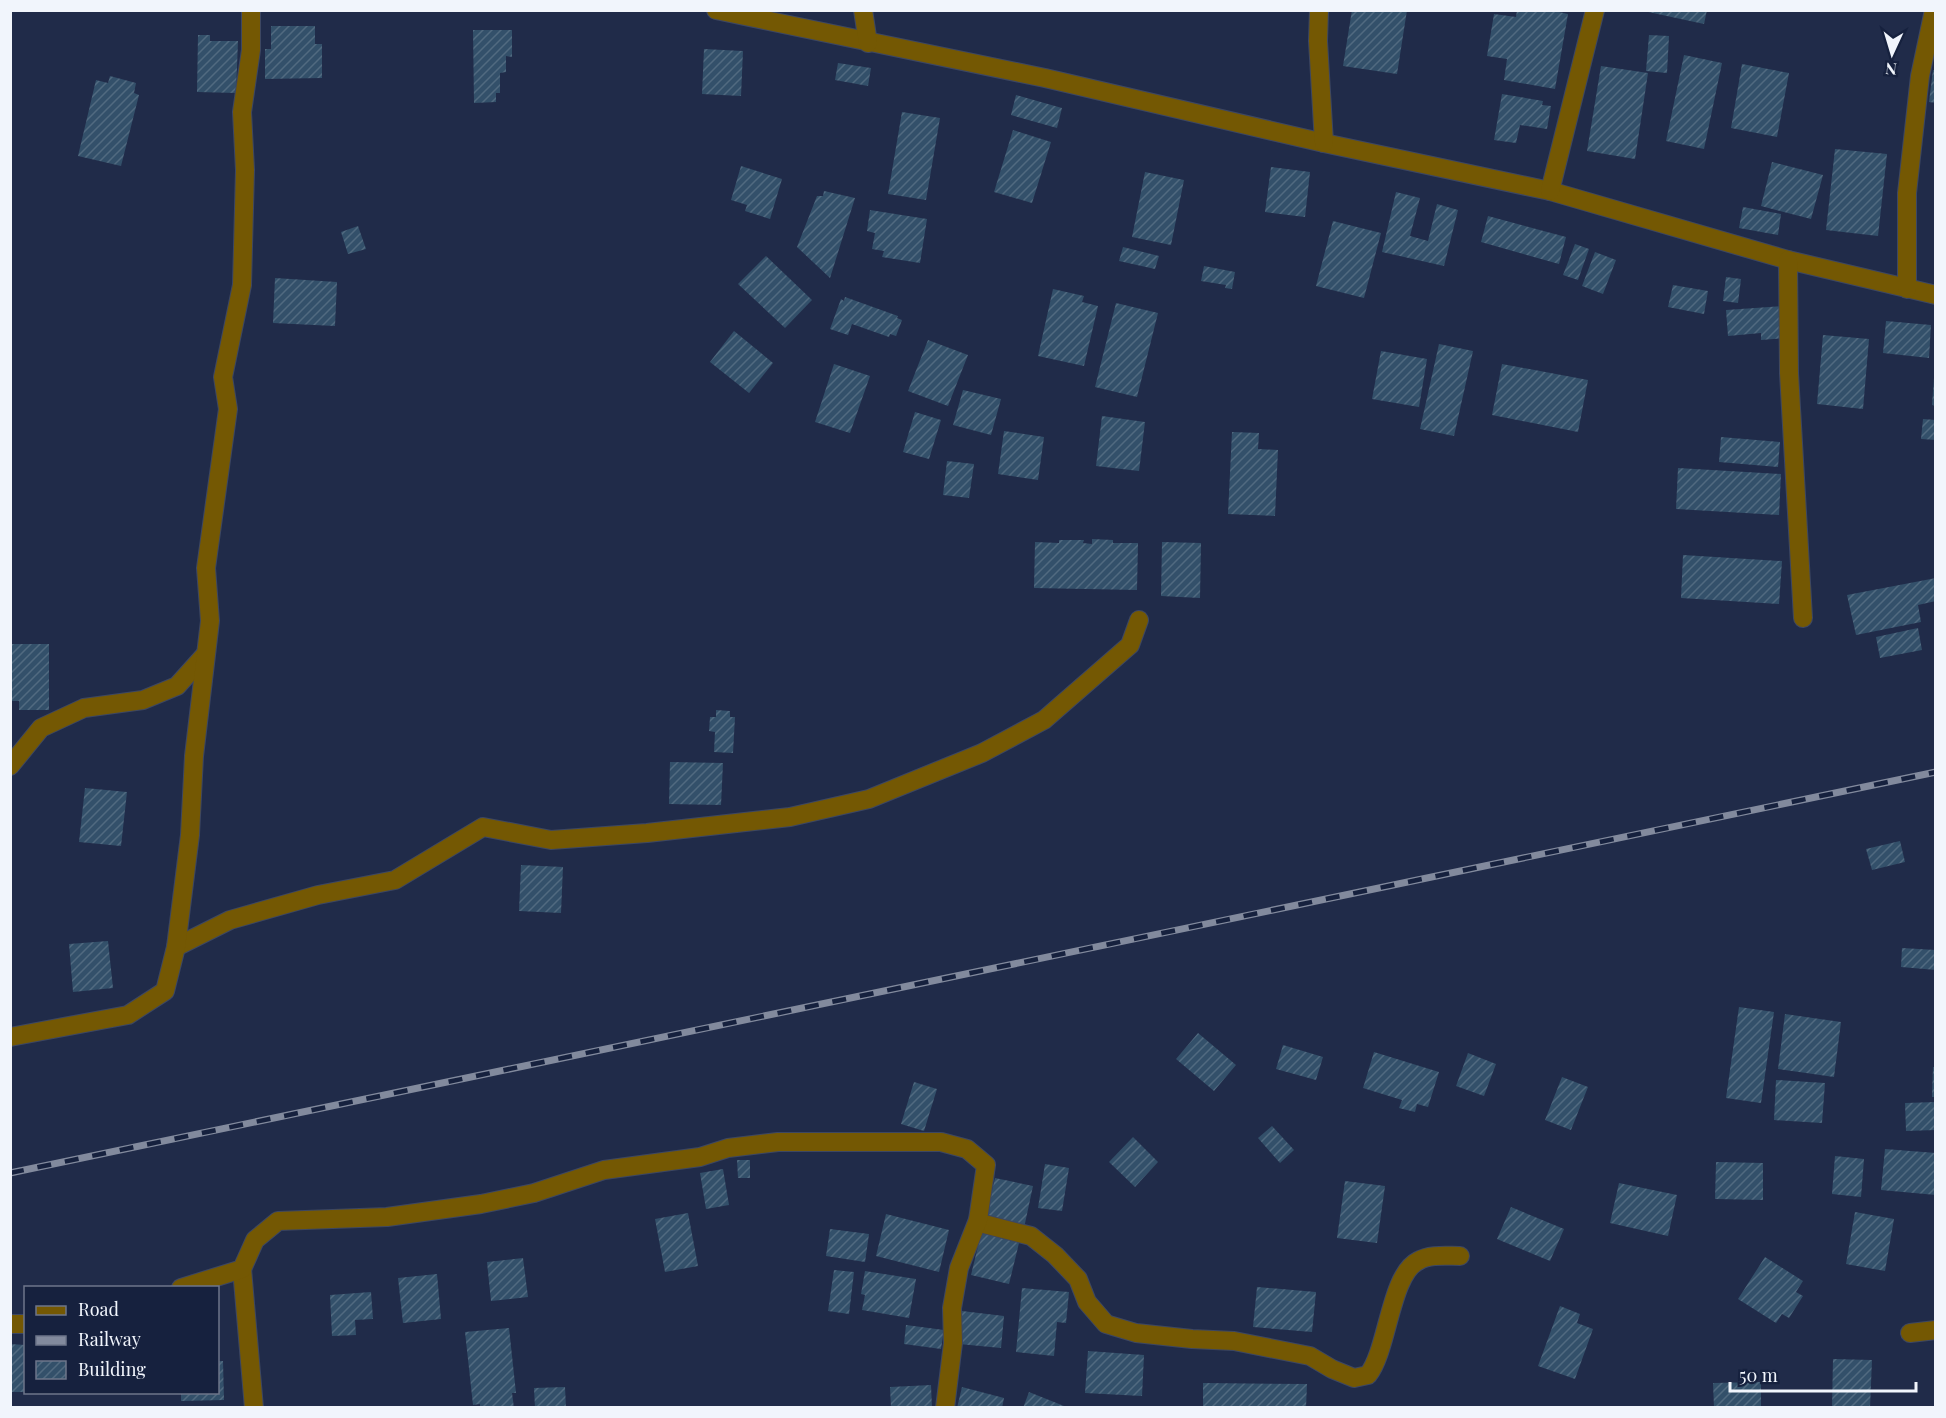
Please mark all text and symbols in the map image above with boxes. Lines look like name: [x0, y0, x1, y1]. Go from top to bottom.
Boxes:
north arrow: [1862, 24, 1922, 84]
text: N: [1884, 59, 1897, 80]
legend: [24, 1286, 219, 1394]
text: Road: [78, 1297, 119, 1321]
text: Railway: [78, 1327, 141, 1351]
scale bar: [1730, 1355, 1916, 1393]
text: Building: [78, 1357, 146, 1381]
text: 50 m: [1739, 1363, 1778, 1387]

